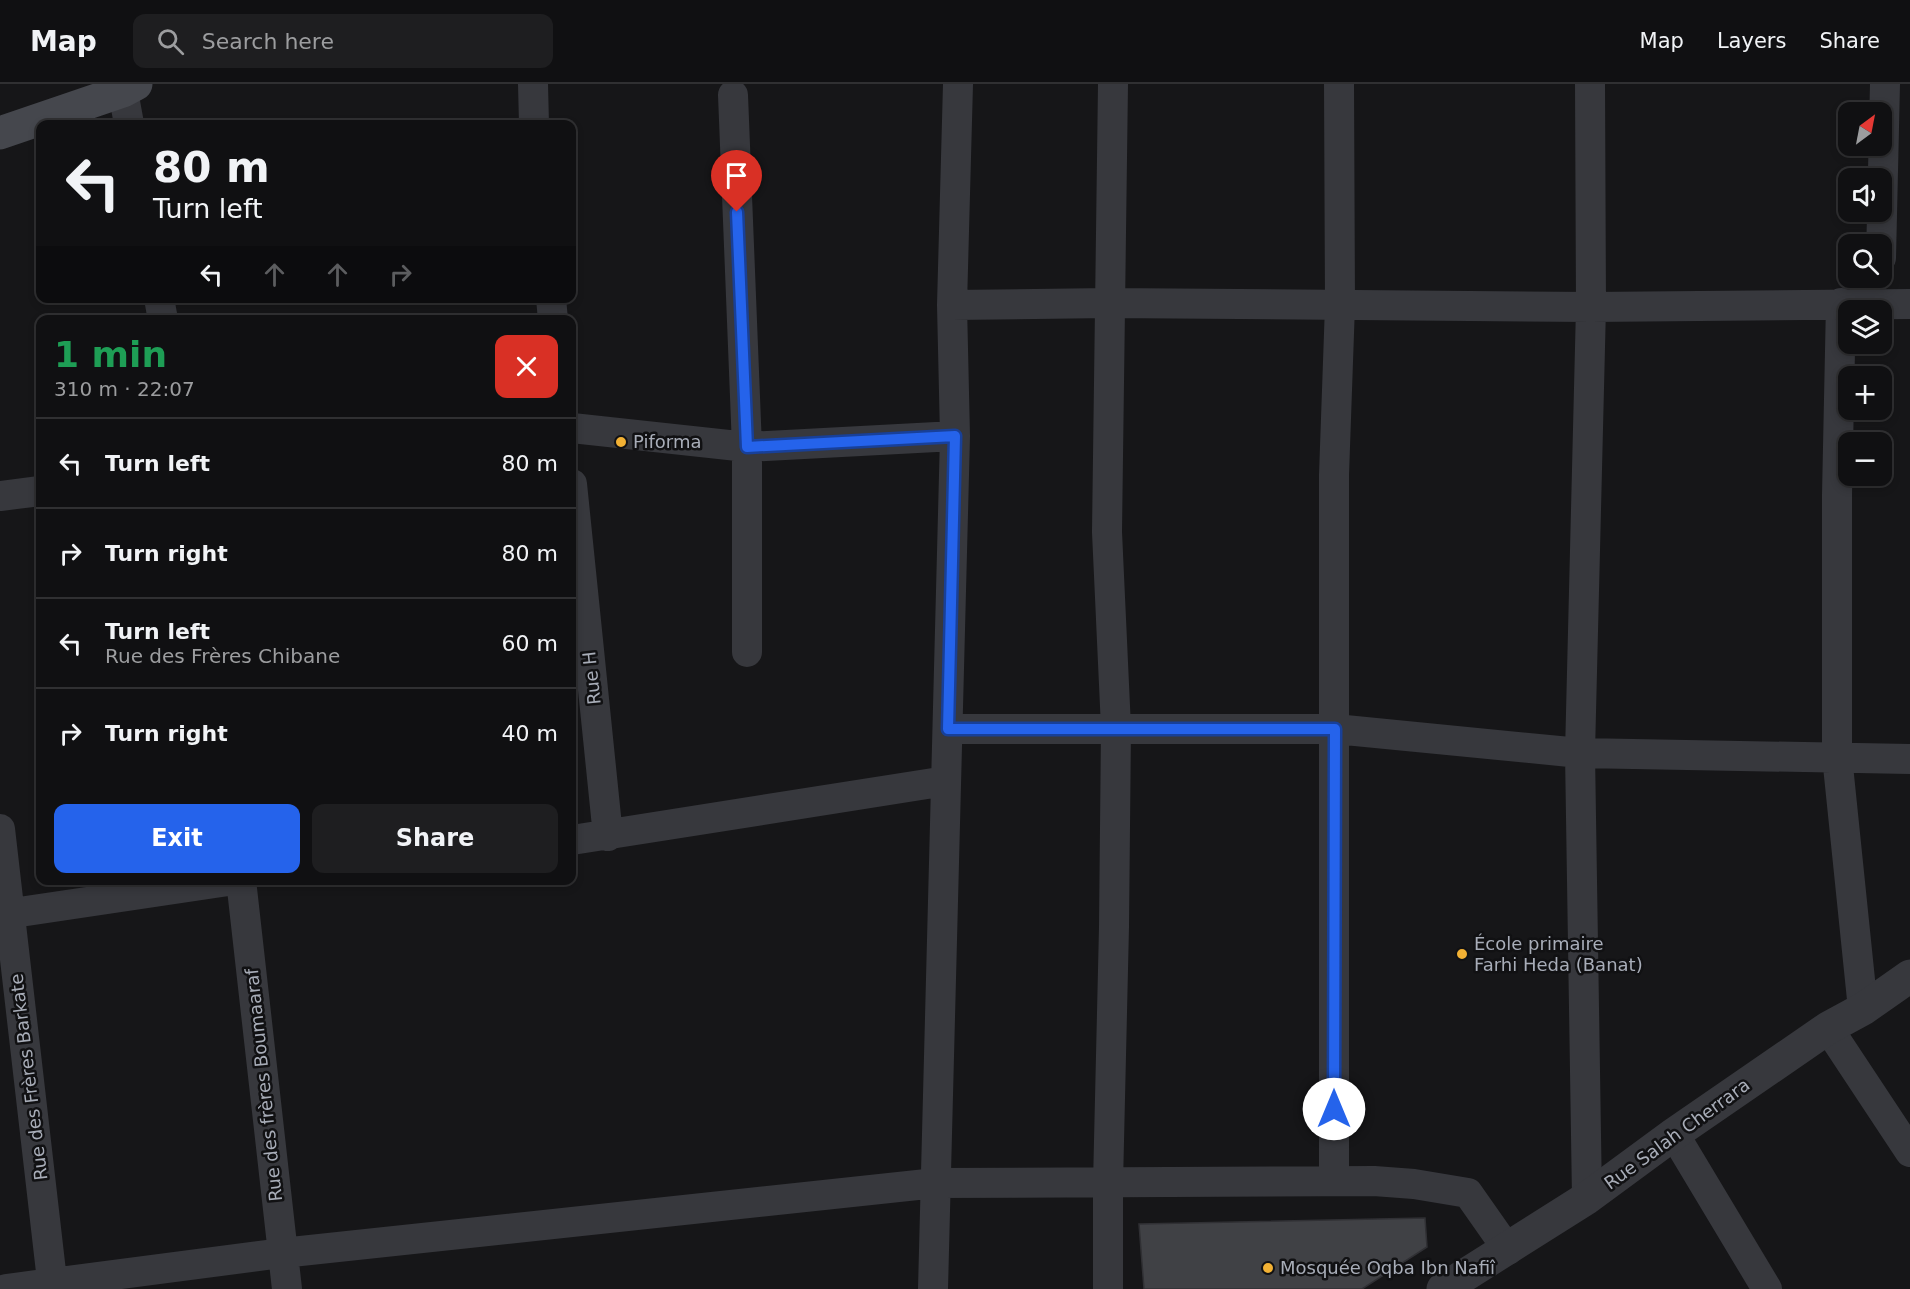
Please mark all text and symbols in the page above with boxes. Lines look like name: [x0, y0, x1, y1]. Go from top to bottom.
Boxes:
search box: [133, 14, 553, 68]
text: Map: [30, 25, 97, 58]
icon: search: [154, 25, 187, 58]
text: Search here: [202, 29, 334, 54]
text: Map: [1640, 29, 1684, 53]
text: Layers: [1717, 29, 1786, 53]
text: Share: [1819, 29, 1880, 53]
north arrow: [1838, 102, 1892, 156]
map controls: [1838, 102, 1892, 486]
text: 80 m: [153, 143, 270, 192]
icon: left: [54, 144, 132, 222]
pin: [711, 150, 762, 212]
icon: arrive: [720, 159, 753, 192]
button: sound: [1838, 168, 1892, 222]
text: Turn left: [153, 193, 263, 224]
button: search: [1838, 234, 1892, 288]
icon: left: [195, 258, 228, 291]
icon: ahead: [258, 258, 291, 291]
icon: ahead: [321, 258, 354, 291]
icon: right: [384, 258, 417, 291]
button: layers: [1838, 300, 1892, 354]
text: 1 min: [54, 334, 167, 375]
button: close: [495, 335, 558, 398]
button: +: [1838, 366, 1892, 420]
text: 310 m · 22:07: [54, 377, 195, 401]
place label: Piforma: [633, 431, 701, 452]
button: −: [1838, 432, 1892, 486]
marker: Piforma: [614, 435, 628, 449]
icon: left: [54, 447, 87, 480]
text: Turn left: [105, 451, 210, 476]
text: 80 m: [502, 451, 558, 476]
icon: right: [54, 537, 87, 570]
text: Turn right: [105, 541, 228, 566]
text: 80 m: [502, 541, 558, 566]
text: Turn left: [105, 619, 210, 644]
icon: left: [54, 627, 87, 660]
text: 60 m: [502, 631, 558, 656]
text: Rue des Frères Chibane: [105, 644, 340, 668]
street label: Rue H: [578, 650, 605, 706]
icon: right: [54, 717, 87, 750]
text: Turn right: [105, 721, 228, 746]
text: 40 m: [502, 721, 558, 746]
button: Exit: [54, 804, 300, 873]
button: Share: [312, 804, 558, 873]
place label: École primaire Farhi Heda (Banat): [1474, 933, 1643, 975]
marker: École primaire Farhi Heda (Banat): [1455, 947, 1469, 961]
street label: Rue des frères Boumaaraf: [241, 967, 286, 1203]
street label: Rue des Frères Barkate: [5, 973, 52, 1181]
street label: Rue Salah Cherrara: [1600, 1074, 1753, 1193]
position arrow: [1302, 1077, 1366, 1141]
place label: Mosquée Oqba Ibn Nafiî: [1280, 1257, 1496, 1278]
marker: Mosquée Oqba Ibn Nafiî: [1261, 1261, 1275, 1275]

